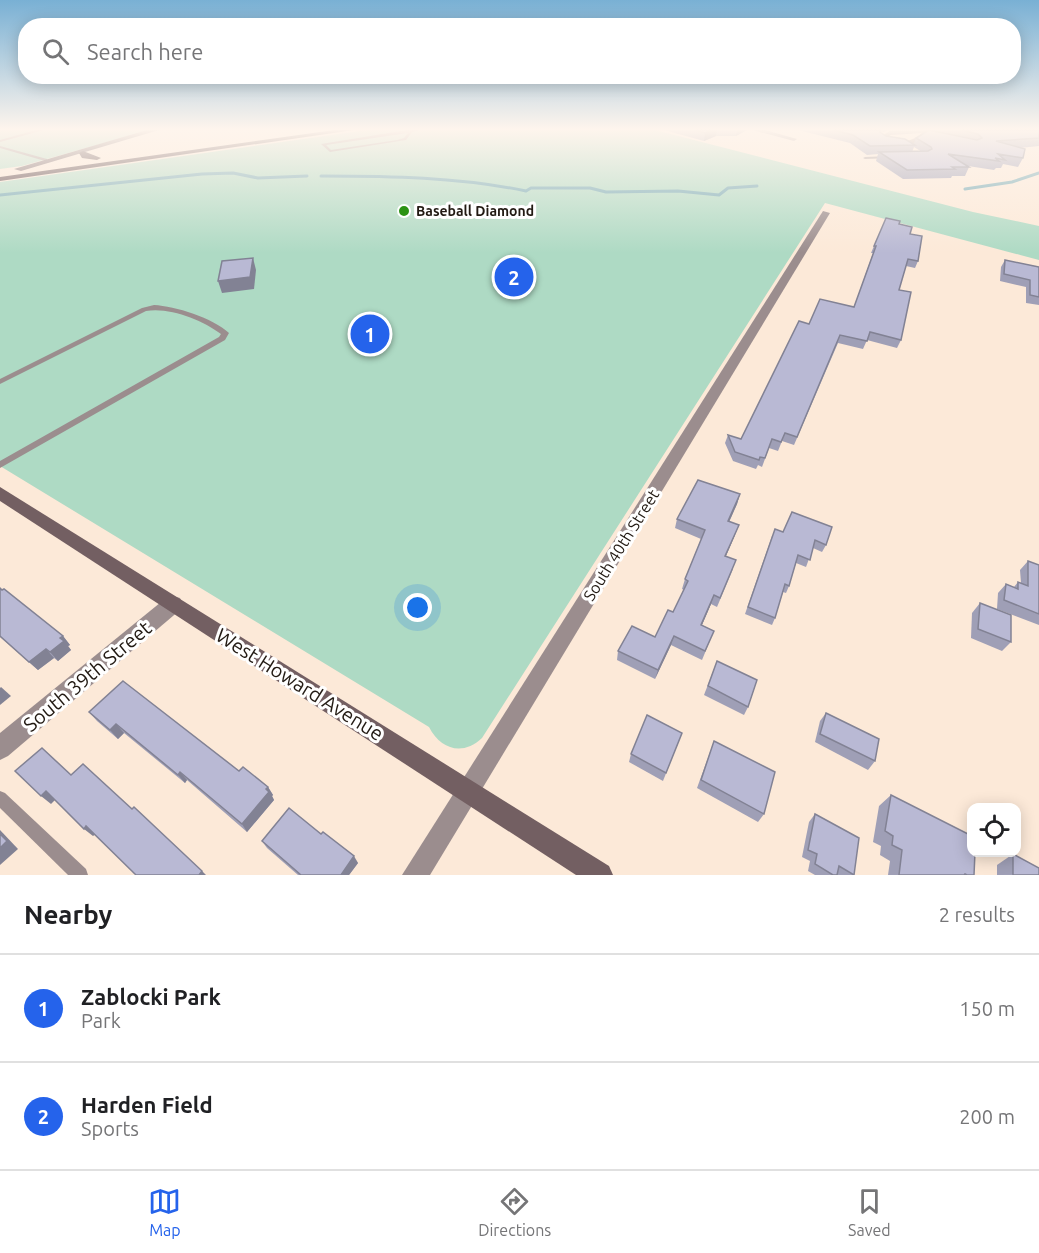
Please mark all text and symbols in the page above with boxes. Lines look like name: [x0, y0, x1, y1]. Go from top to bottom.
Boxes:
search box: [18, 18, 1021, 84]
icon: search: [39, 35, 72, 68]
text: Search here: [87, 39, 203, 64]
place label: Baseball Diamond: [416, 203, 534, 219]
marker: Baseball Diamond: [397, 204, 411, 218]
pin: 2: [494, 254, 534, 300]
pin: 1: [350, 312, 389, 356]
street label: South 40th Street: [580, 485, 663, 604]
your location: [403, 593, 432, 622]
street label: South 39th Street: [18, 616, 156, 736]
street label: West Howard Avenue: [212, 623, 388, 745]
map controls: [967, 803, 1021, 857]
button: locate: [967, 803, 1021, 857]
text: Nearby: [24, 900, 112, 929]
text: 2 results: [939, 903, 1015, 926]
text: Zablocki Park: [81, 984, 221, 1009]
text: 1: [38, 997, 49, 1020]
text: 150 m: [959, 997, 1015, 1020]
text: Park: [81, 1009, 121, 1032]
text: Harden Field: [81, 1092, 213, 1117]
text: 2: [38, 1105, 49, 1128]
text: 200 m: [959, 1105, 1015, 1128]
text: Sports: [81, 1117, 139, 1140]
tab: Map: [148, 1185, 181, 1239]
tab: Directions: [478, 1185, 551, 1239]
tab: Saved: [848, 1185, 891, 1239]

